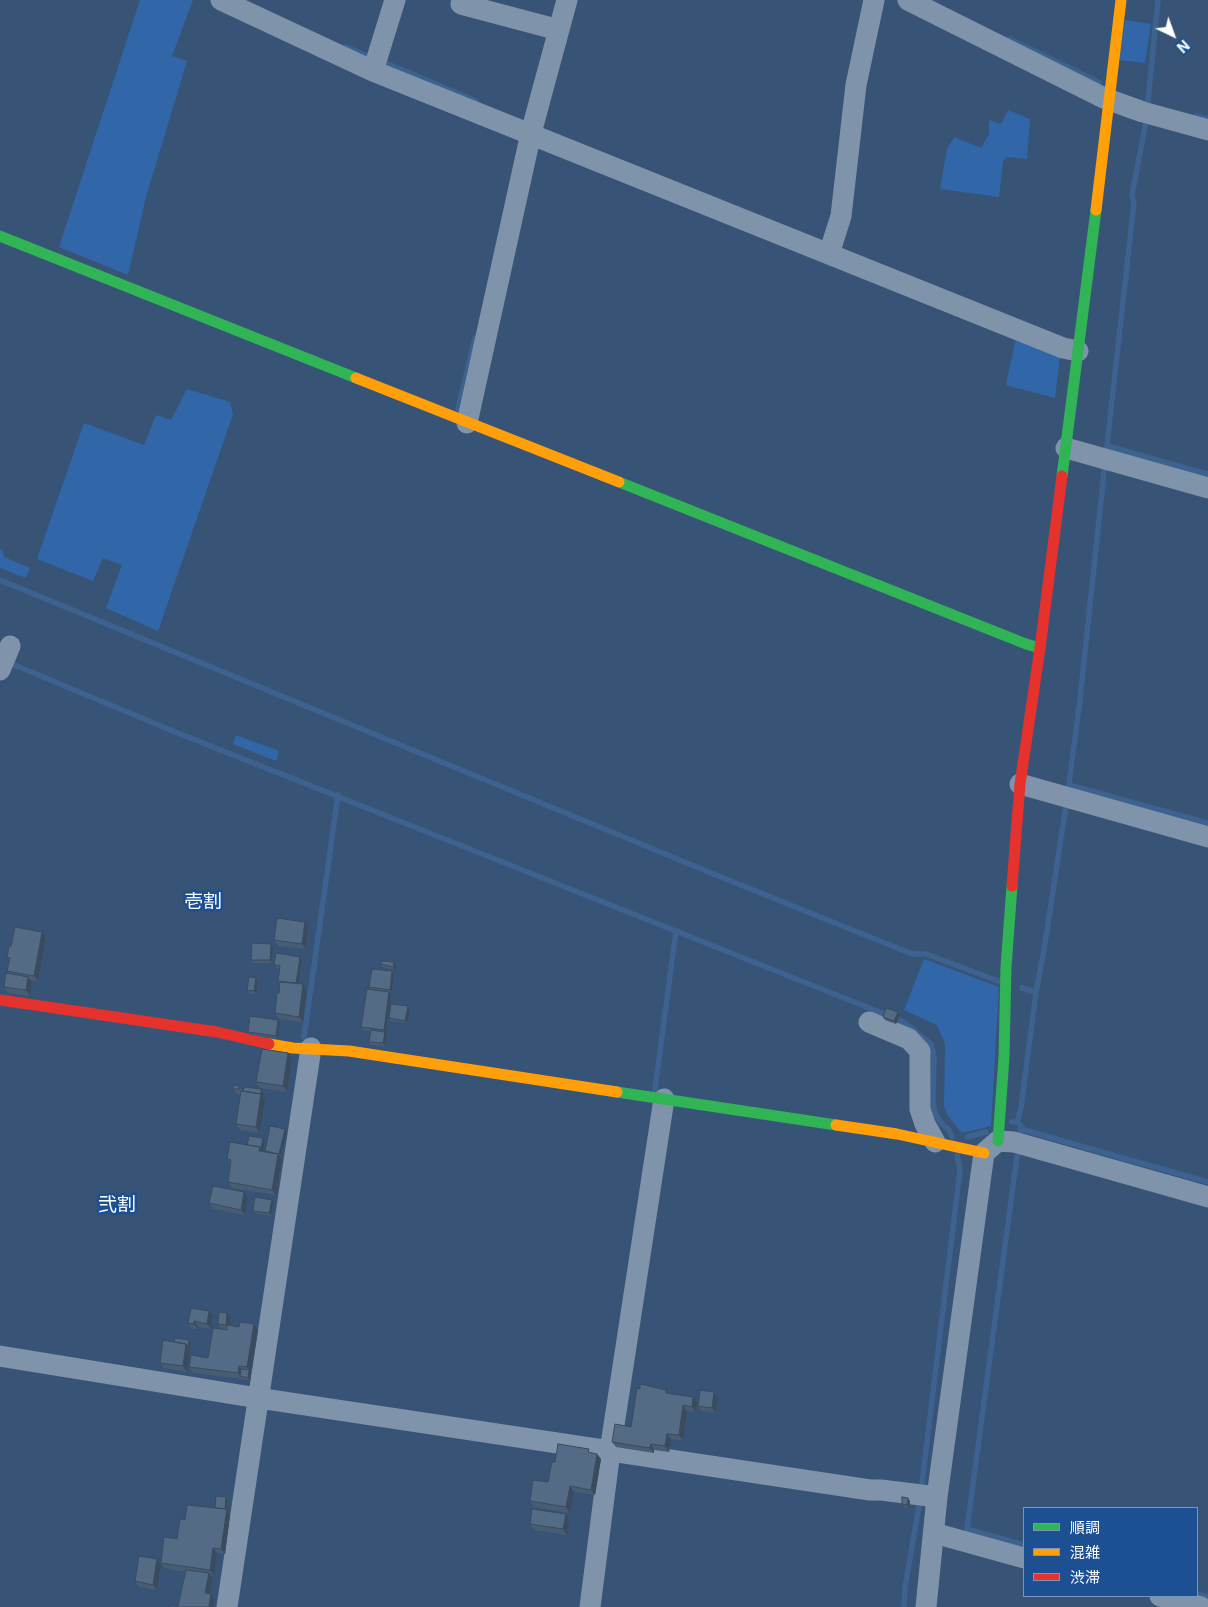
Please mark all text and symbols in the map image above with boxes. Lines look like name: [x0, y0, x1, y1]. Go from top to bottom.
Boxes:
north arrow: [1148, 10, 1198, 60]
text: N: [1174, 37, 1193, 56]
district label: 壱割: [184, 891, 222, 913]
district label: 弐割: [98, 1194, 136, 1216]
legend: [1023, 1507, 1198, 1597]
text: 順調: [1070, 1518, 1100, 1537]
text: 混雑: [1070, 1543, 1100, 1562]
text: 渋滞: [1070, 1568, 1100, 1587]

